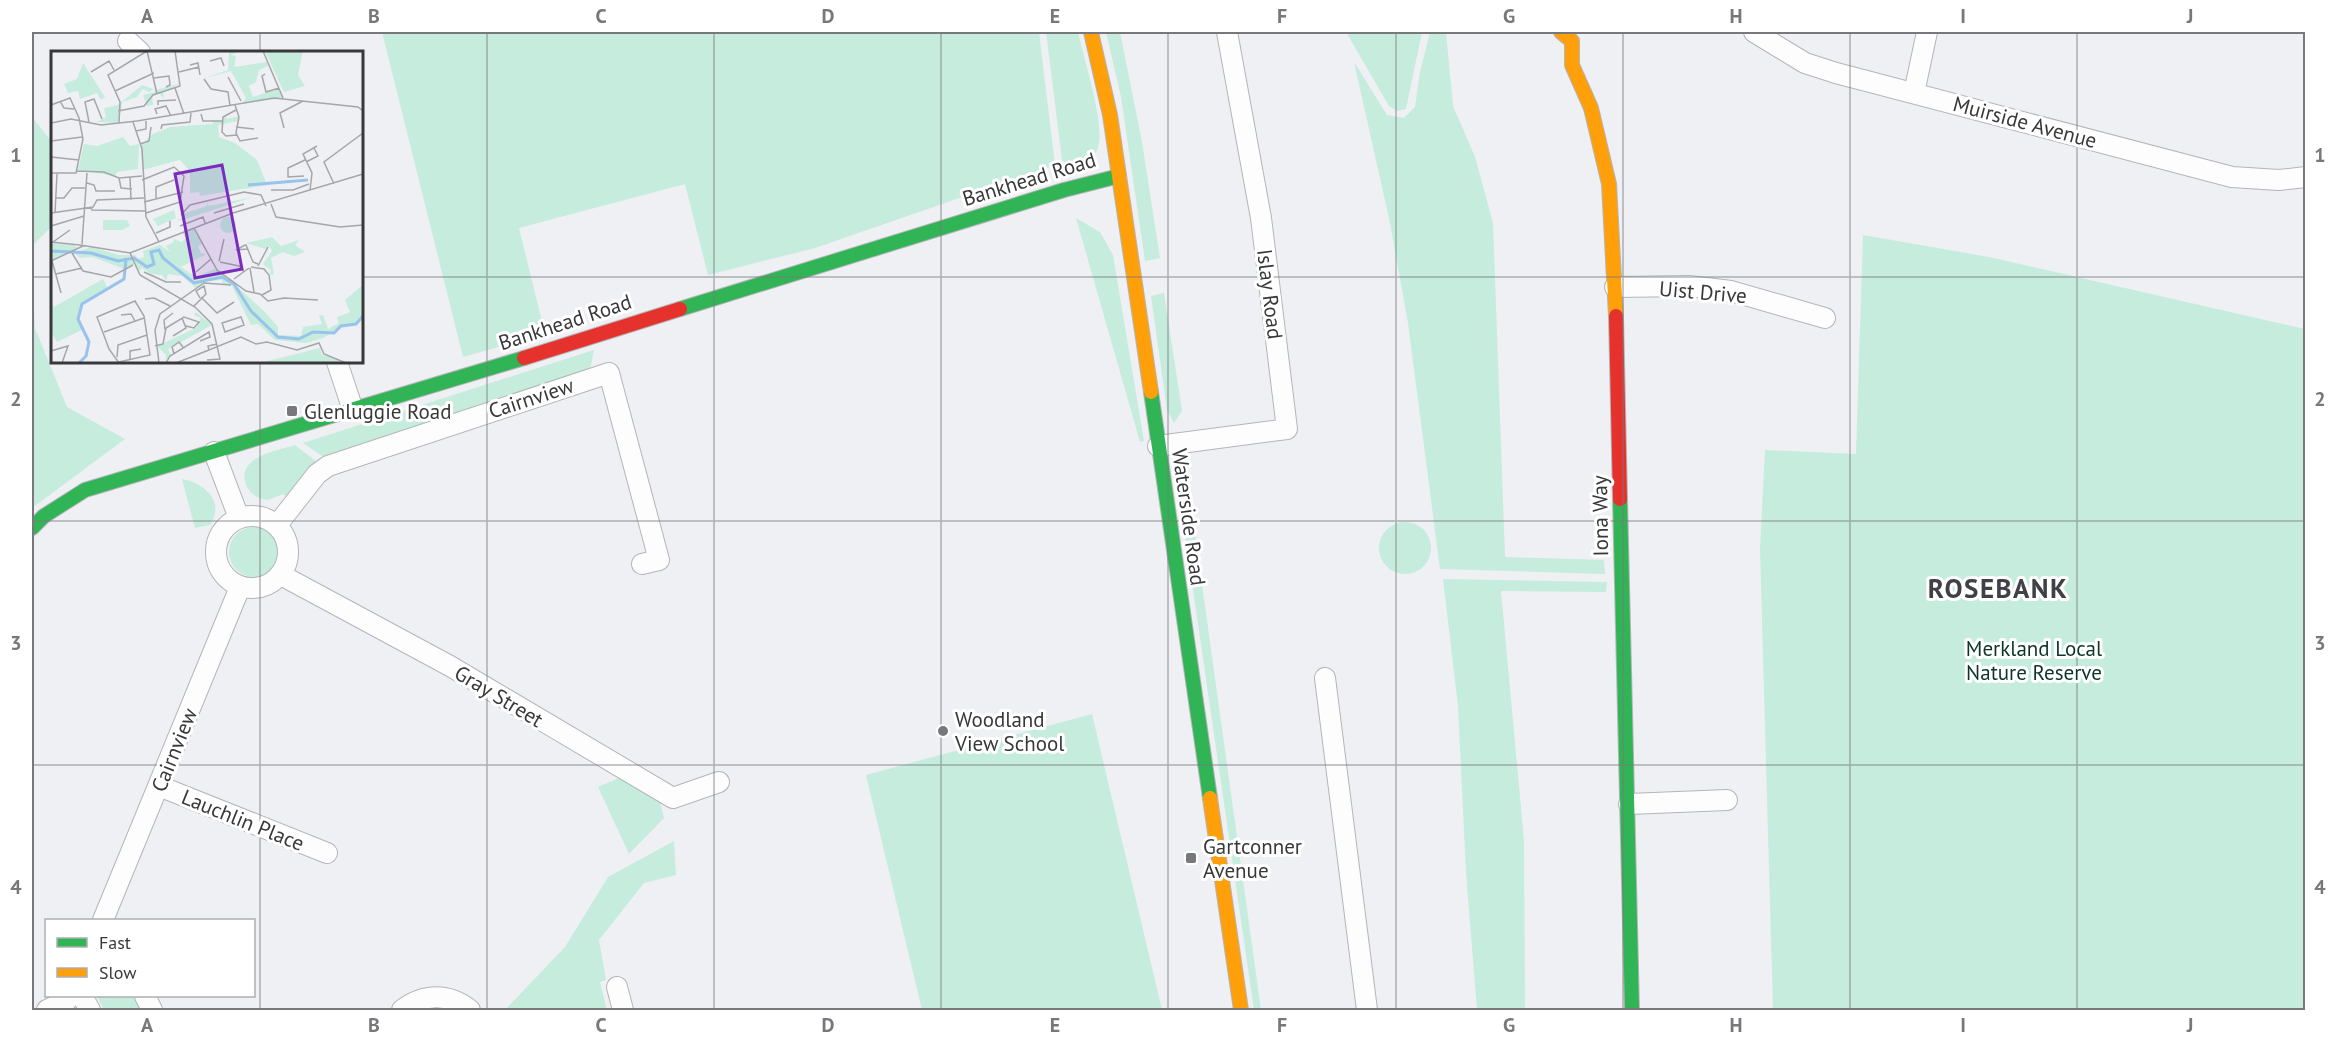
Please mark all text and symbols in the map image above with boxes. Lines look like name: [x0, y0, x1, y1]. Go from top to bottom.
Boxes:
text: A: [141, 3, 154, 29]
text: B: [368, 3, 380, 29]
text: C: [595, 3, 607, 29]
text: D: [822, 3, 835, 29]
text: E: [1050, 3, 1060, 29]
text: F: [1277, 3, 1287, 29]
text: G: [1503, 3, 1515, 29]
text: H: [1729, 3, 1743, 29]
text: I: [1960, 3, 1966, 29]
text: J: [2186, 3, 2193, 29]
inset map: [51, 51, 363, 363]
street label: Muirside Avenue: [1950, 90, 2100, 154]
text: 1: [10, 142, 22, 168]
text: 1: [2314, 142, 2326, 168]
street label: Bankhead Road: [959, 146, 1099, 212]
street label: Islay Road: [1251, 247, 1289, 341]
street label: Uist Drive: [1658, 275, 1748, 309]
street label: Bankhead Road: [495, 288, 635, 356]
street label: Cairnview: [485, 371, 578, 424]
text: 2: [10, 386, 22, 412]
text: 2: [2314, 386, 2326, 412]
place label: Glenluggie Road: [304, 398, 452, 425]
marker: Glenluggie Road: [285, 404, 299, 418]
street label: Waterside Road: [1166, 447, 1212, 587]
street label: Iona Way: [1586, 475, 1614, 557]
district label: ROSEBANK: [1928, 571, 2068, 605]
text: 3: [10, 630, 22, 656]
text: 3: [2314, 630, 2326, 656]
park label: Merkland Local Nature Reserve: [1966, 635, 2102, 686]
street label: Gray Street: [450, 659, 548, 733]
street label: Cairnview: [145, 704, 203, 796]
place label: Woodland View School: [954, 706, 1064, 757]
marker: Woodland View School: [936, 724, 950, 738]
street label: Lauchlin Place: [178, 783, 308, 857]
place label: Gartconner Avenue: [1203, 833, 1302, 884]
marker: Gartconner Avenue: [1184, 851, 1198, 865]
text: 4: [10, 874, 22, 900]
text: 4: [2314, 874, 2326, 900]
legend: [45, 919, 255, 997]
text: Fast: [99, 931, 131, 954]
text: Slow: [99, 961, 137, 984]
text: A: [141, 1012, 154, 1038]
text: B: [368, 1012, 380, 1038]
text: C: [595, 1012, 607, 1038]
text: D: [822, 1012, 835, 1038]
text: E: [1050, 1012, 1060, 1038]
text: F: [1277, 1012, 1287, 1038]
text: G: [1503, 1012, 1515, 1038]
text: H: [1729, 1012, 1743, 1038]
text: I: [1960, 1012, 1966, 1038]
text: J: [2186, 1012, 2193, 1038]

